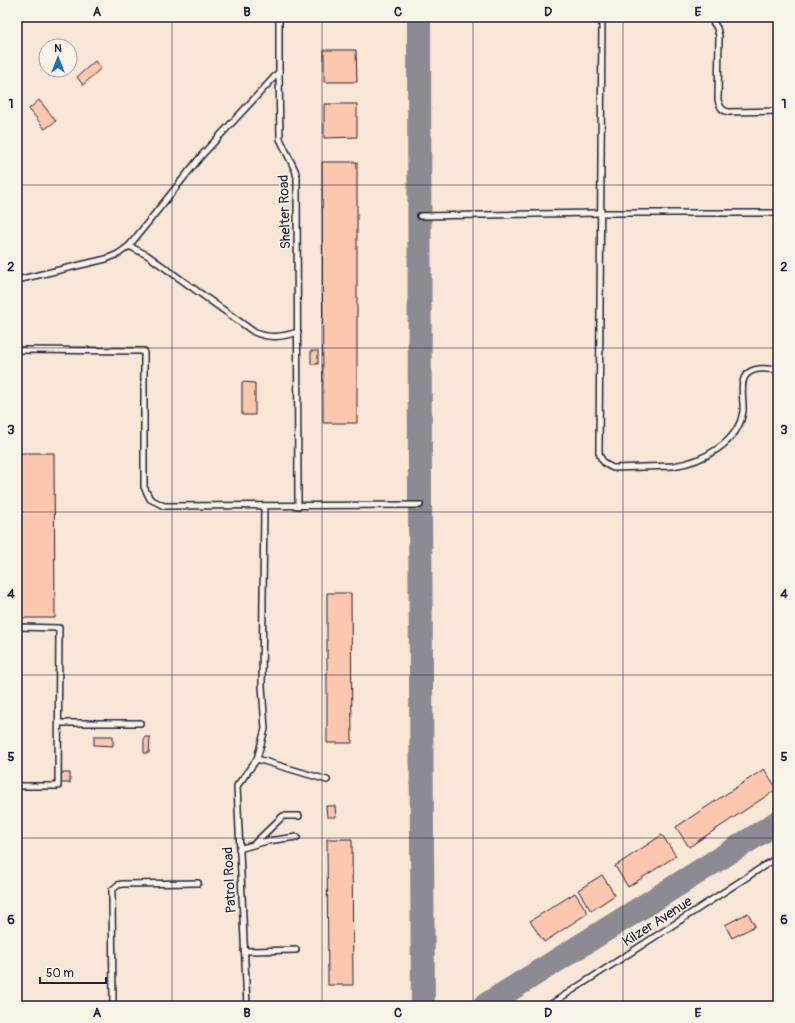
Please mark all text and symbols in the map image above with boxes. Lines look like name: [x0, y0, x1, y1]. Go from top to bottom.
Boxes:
text: A: [93, 4, 102, 20]
text: B: [243, 4, 251, 20]
text: C: [394, 4, 402, 20]
text: D: [544, 4, 552, 20]
text: E: [695, 4, 702, 20]
north arrow: [38, 38, 78, 78]
text: N: [54, 42, 62, 55]
text: 1: [8, 96, 14, 112]
text: 1: [781, 96, 787, 112]
street label: Shelter Road: [275, 174, 294, 250]
text: 2: [7, 259, 15, 275]
text: 2: [780, 259, 788, 275]
text: 3: [7, 422, 15, 438]
text: 3: [780, 422, 788, 438]
text: 4: [7, 586, 15, 602]
text: 4: [780, 586, 788, 602]
text: 5: [7, 749, 15, 765]
text: 5: [780, 749, 788, 765]
street label: Patrol Road: [219, 846, 240, 914]
street label: Kilzer Avenue: [619, 893, 695, 950]
text: 6: [7, 912, 15, 928]
text: 6: [780, 912, 788, 928]
scale bar: [40, 959, 106, 985]
text: 50 m: [46, 966, 74, 981]
text: A: [93, 1005, 102, 1021]
text: B: [243, 1005, 251, 1021]
text: C: [394, 1005, 402, 1021]
text: D: [544, 1005, 552, 1021]
text: E: [695, 1005, 702, 1021]

